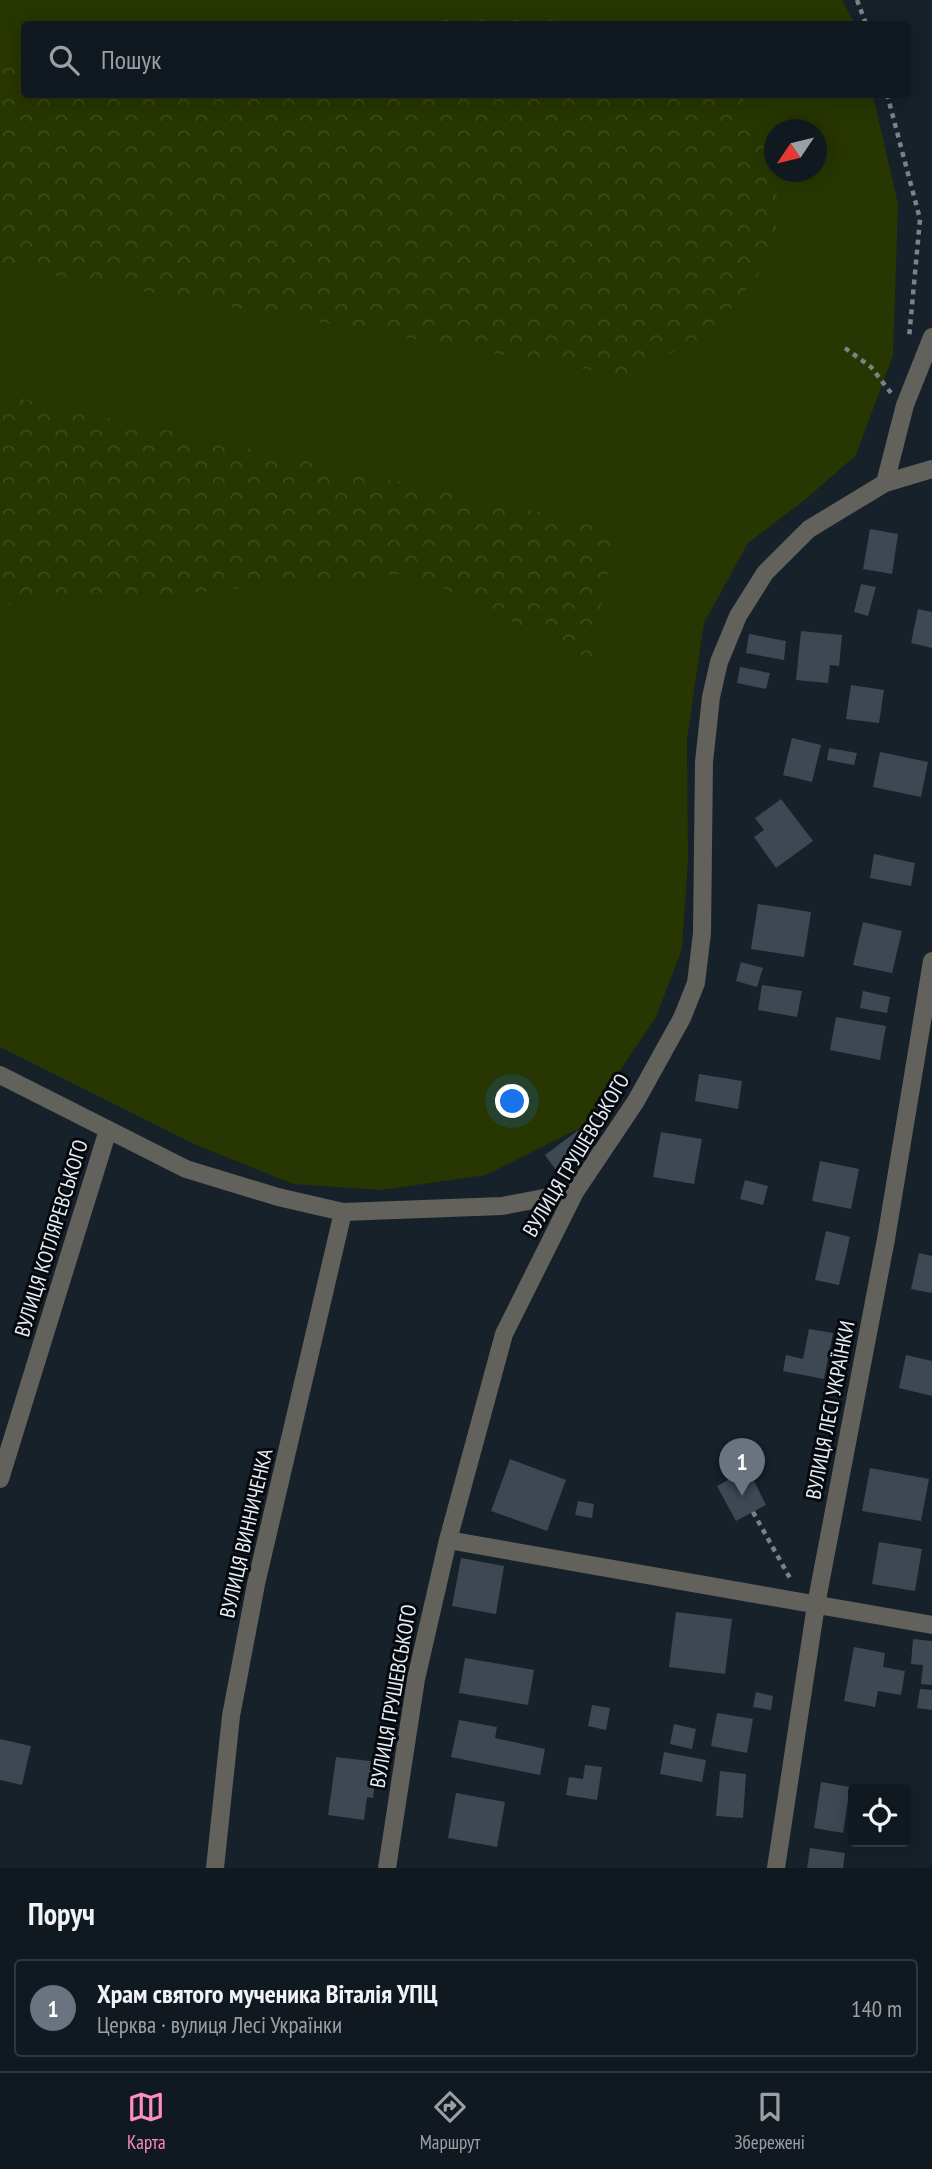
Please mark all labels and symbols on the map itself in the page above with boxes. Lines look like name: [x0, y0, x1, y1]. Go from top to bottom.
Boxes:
north arrow: [764, 119, 827, 182]
street label: ВУЛИЦЯ ГРУШЕВСЬКОГО: [517, 1068, 635, 1242]
your location: [495, 1084, 529, 1118]
street label: ВУЛИЦЯ КОТЛЯРЕВСЬКОГО: [8, 1136, 94, 1340]
street label: ВУЛИЦЯ ЛЕСІ УКРАЇНКИ: [799, 1319, 861, 1501]
pin: 1: [719, 1438, 765, 1496]
street label: ВУЛИЦЯ ВИННИЧЕНКА: [213, 1446, 279, 1620]
street label: ВУЛИЦЯ ГРУШЕВСЬКОГО: [364, 1602, 422, 1790]

